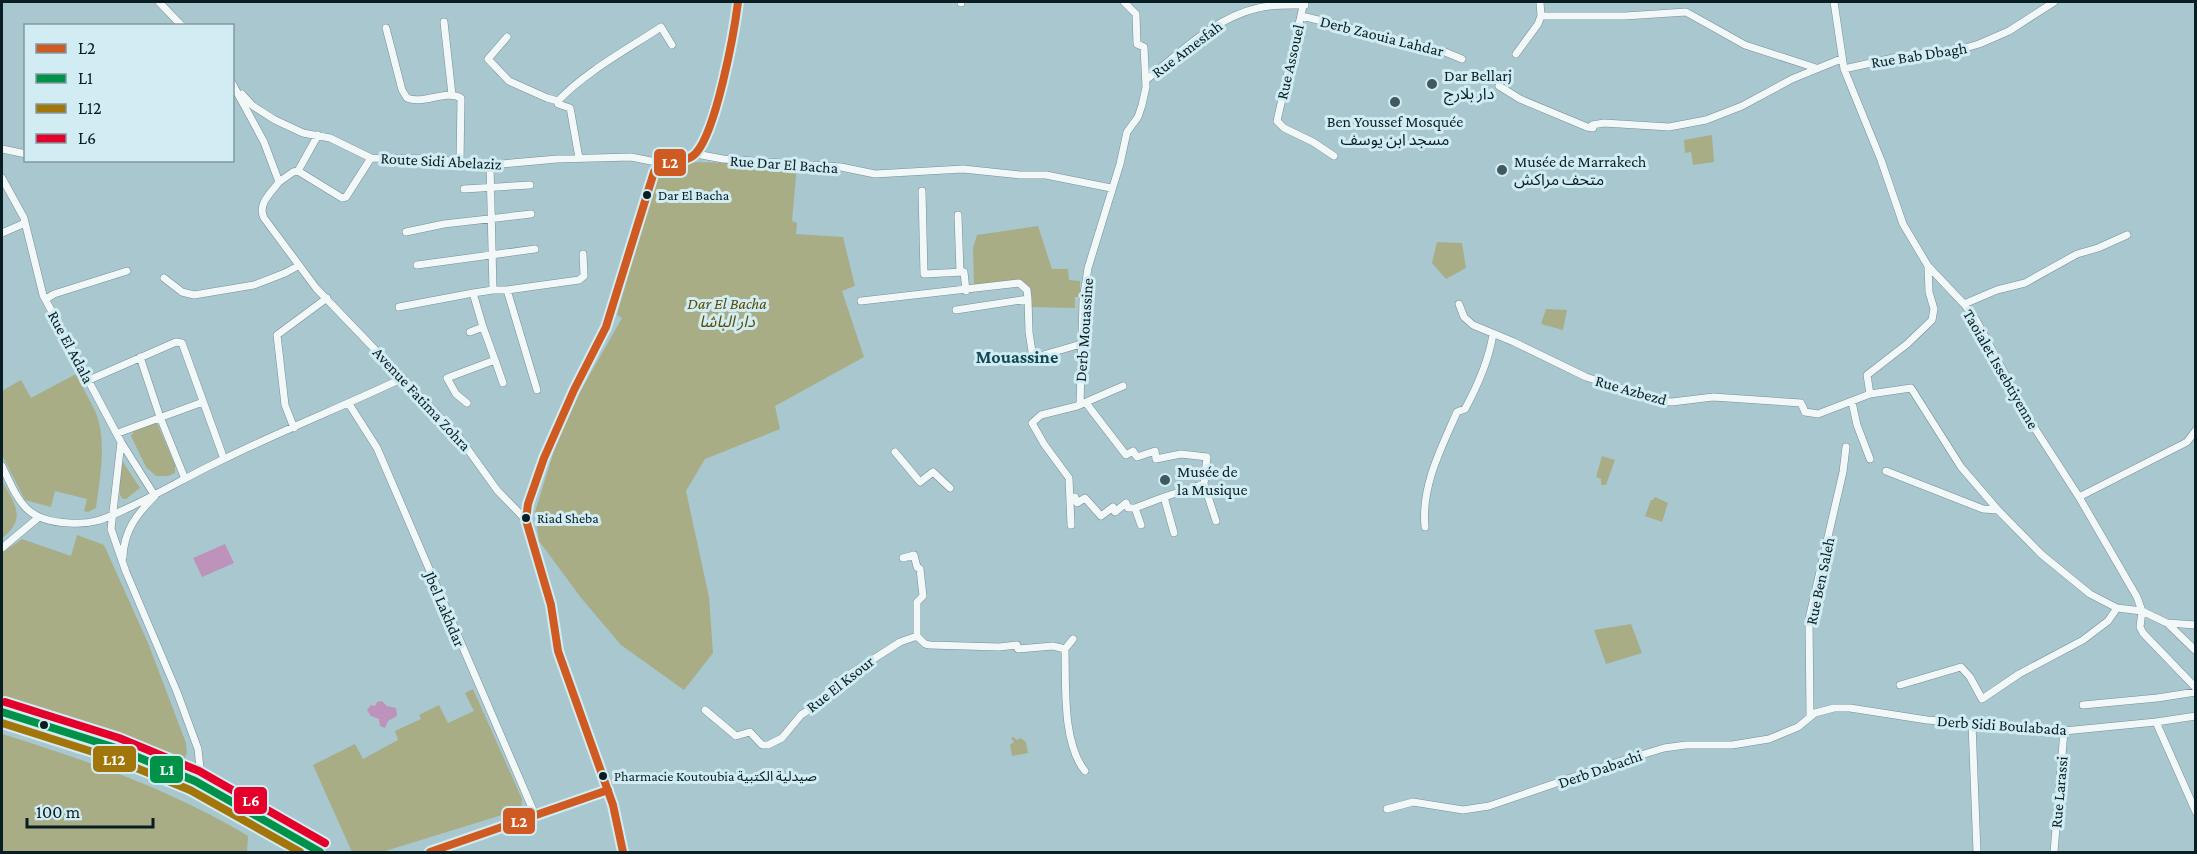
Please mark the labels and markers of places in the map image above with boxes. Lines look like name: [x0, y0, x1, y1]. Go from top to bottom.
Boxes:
place label: Dar Bellarj دار بلارج: [1444, 67, 1512, 106]
marker: Dar Bellarj دار بلارج: [1425, 77, 1439, 91]
marker: Ben Youssef Mosquée مسجد ابن يوسف: [1388, 95, 1402, 109]
place label: Ben Youssef Mosquée مسجد ابن يوسف: [1327, 113, 1463, 149]
place label: Musée de Marrakech متحف مراكش: [1514, 153, 1647, 189]
marker: Musée de Marrakech متحف مراكش: [1495, 163, 1509, 177]
place label: Dar El Bacha: [658, 187, 730, 203]
marker: Dar El Bacha: [641, 189, 653, 201]
place label: Musée de la Musique: [1177, 463, 1248, 499]
marker: Musée de la Musique: [1158, 473, 1172, 487]
place label: Riad Sheba: [537, 510, 599, 526]
marker: Riad Sheba: [520, 512, 532, 524]
unlabelled marker: [38, 719, 50, 731]
place label: Pharmacie Koutoubia صيدلية الكتبية: [614, 768, 817, 784]
marker: Pharmacie Koutoubia صيدلية الكتبية: [597, 770, 609, 782]

